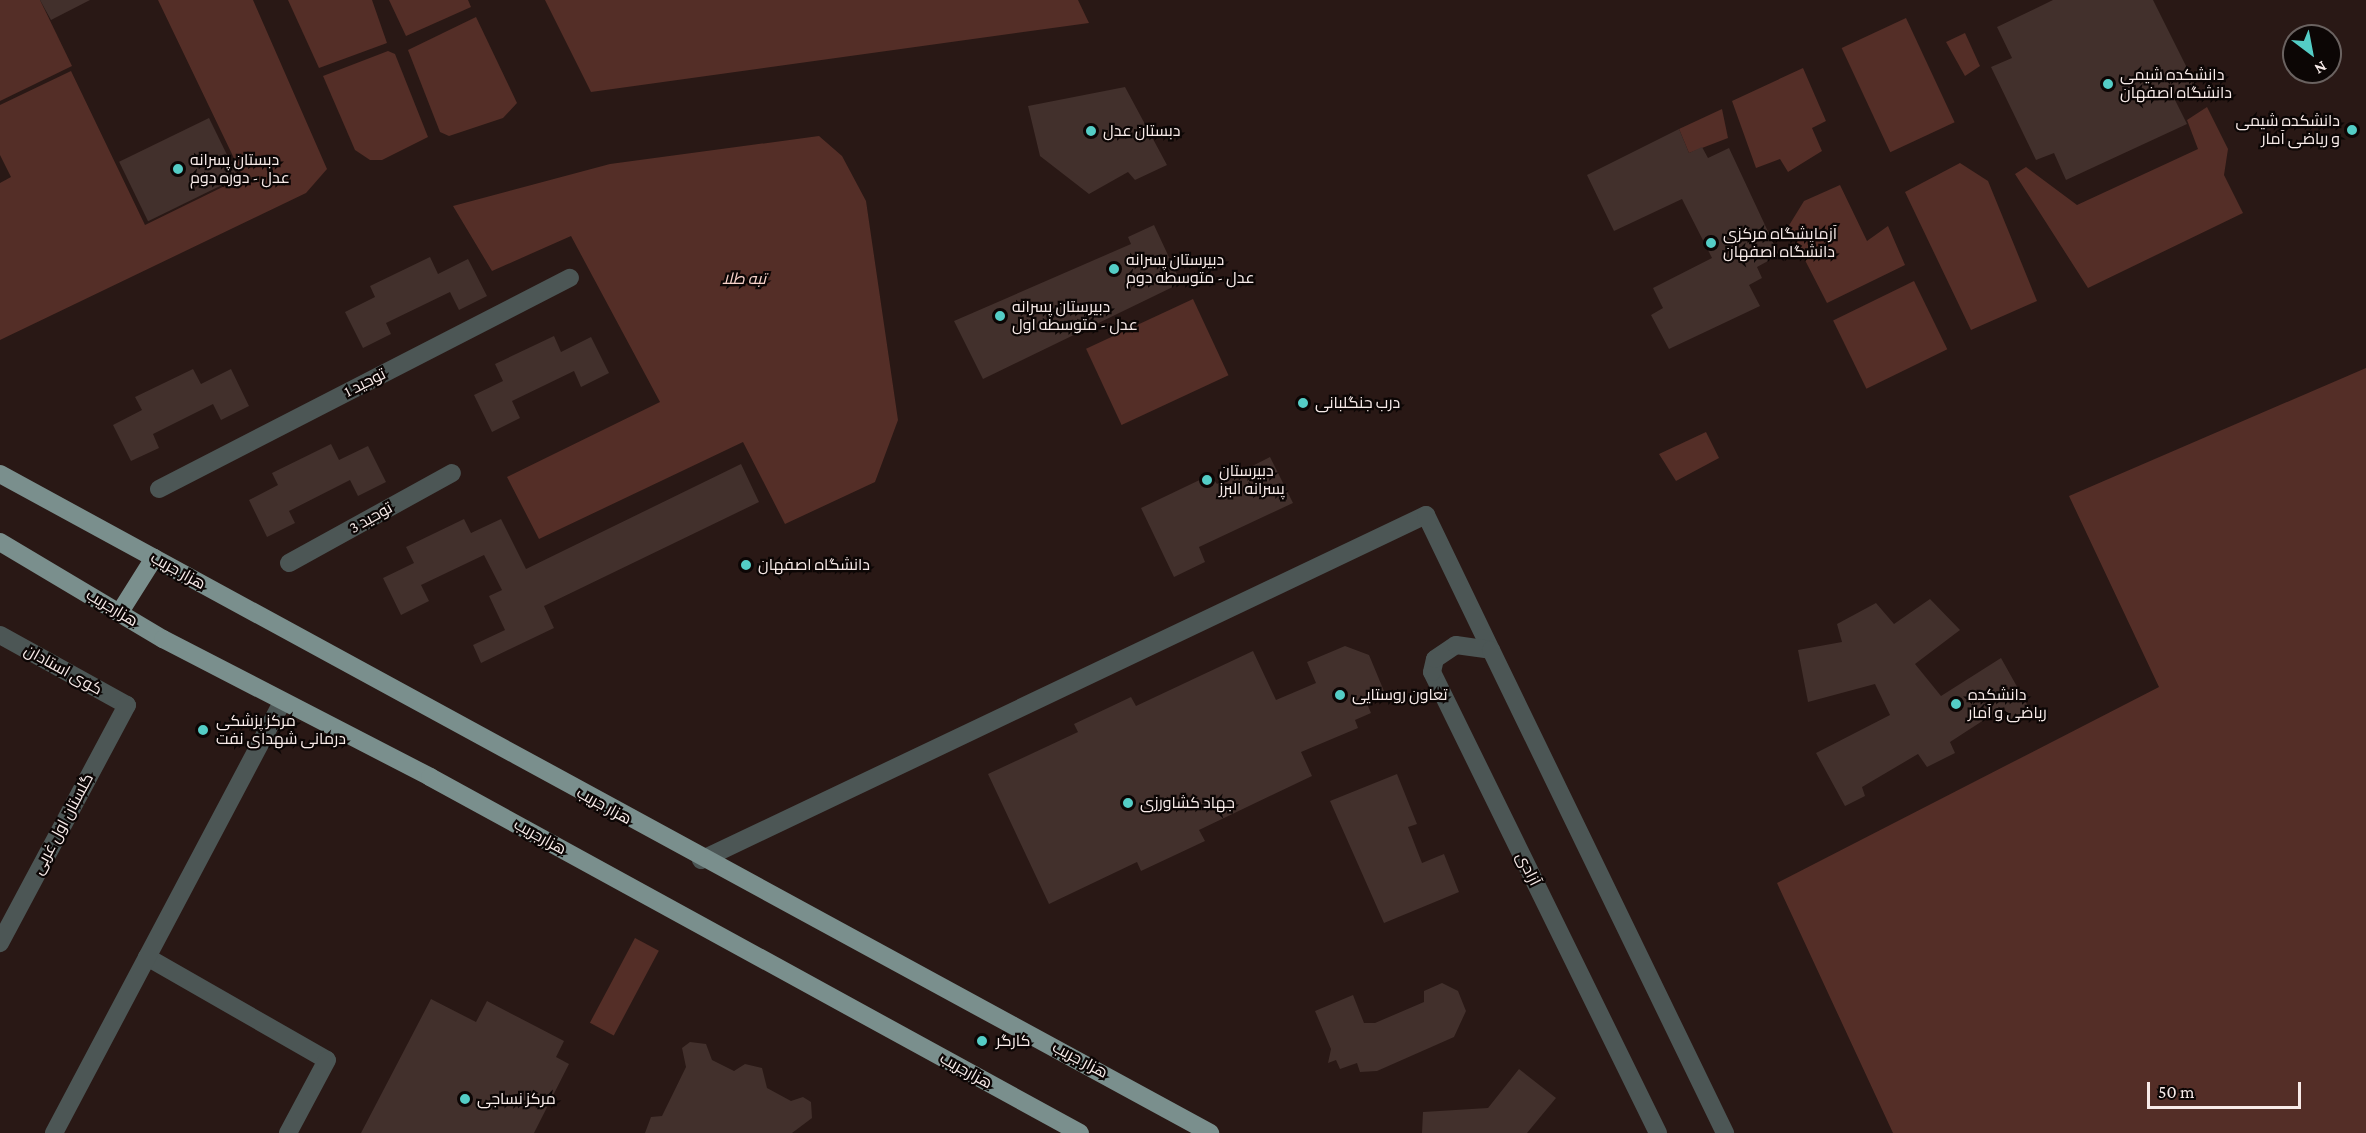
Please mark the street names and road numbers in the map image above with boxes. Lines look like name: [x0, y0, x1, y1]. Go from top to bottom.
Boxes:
street label: توحید 1: [341, 364, 389, 402]
street label: توحید 3: [346, 498, 396, 538]
street label: هزار جریب: [147, 548, 209, 594]
street label: هزارجریب: [83, 585, 141, 631]
street label: کوی استادان: [21, 641, 105, 699]
street label: گلستان اول غربی: [28, 770, 98, 878]
street label: هزار جریب: [573, 783, 635, 829]
street label: هزارجریب: [510, 815, 570, 859]
street label: آزادی: [1512, 849, 1544, 889]
street label: هزار جریب: [1049, 1037, 1111, 1083]
street label: هزارجریب: [936, 1049, 996, 1093]

